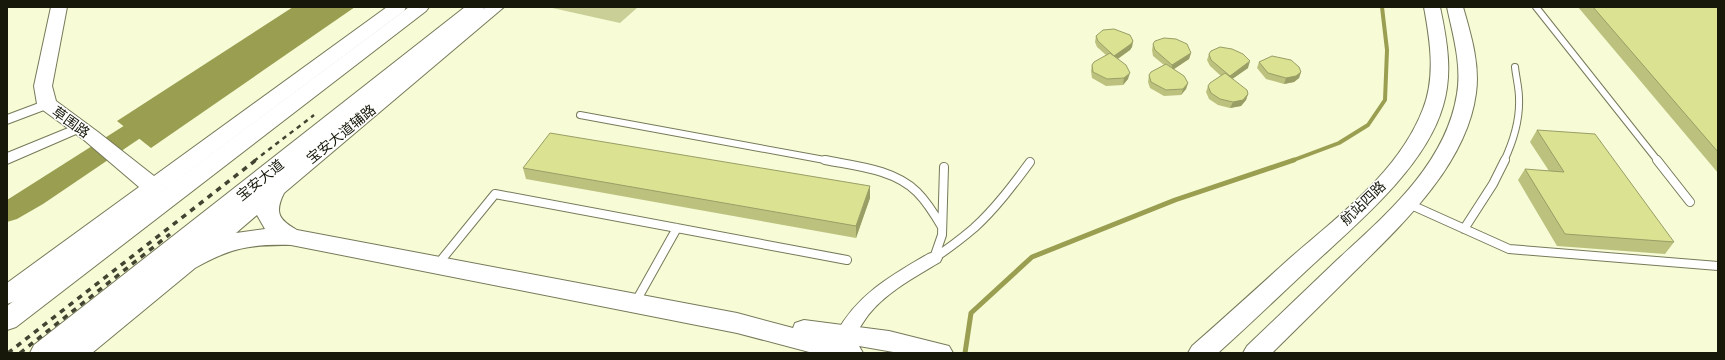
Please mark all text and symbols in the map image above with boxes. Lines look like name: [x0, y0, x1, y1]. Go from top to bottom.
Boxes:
street label: 宝安大道辅路: [303, 101, 379, 167]
street label: 草围路: [49, 103, 93, 141]
street label: 宝安大道: [233, 156, 287, 204]
street label: 航站四路: [1337, 178, 1389, 228]

